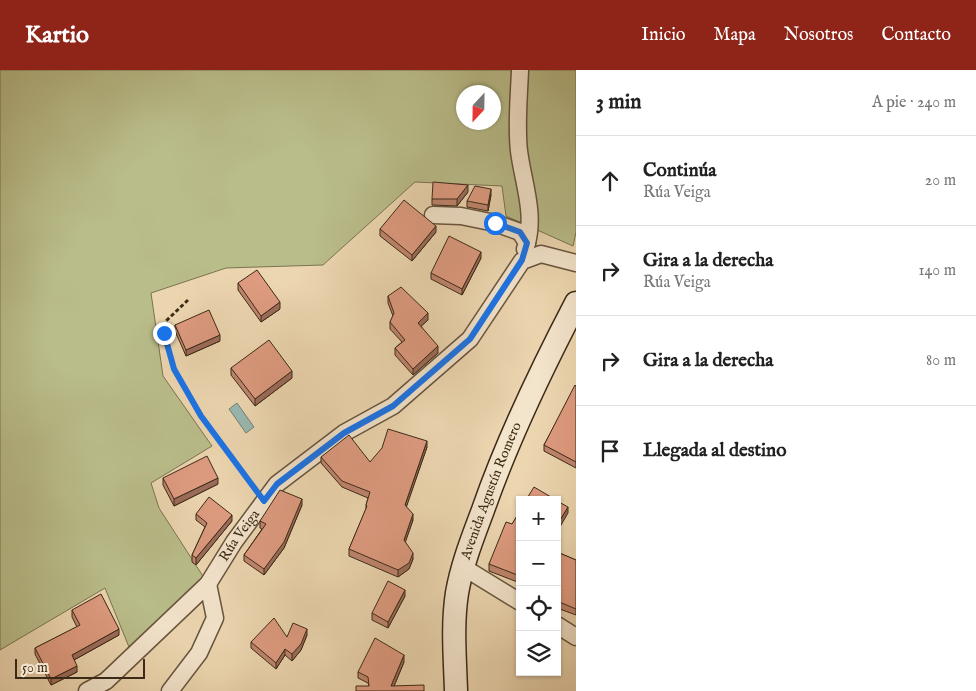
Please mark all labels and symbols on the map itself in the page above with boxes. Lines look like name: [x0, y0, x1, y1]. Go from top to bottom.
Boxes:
north arrow: [456, 85, 501, 130]
route start: [484, 212, 507, 235]
route end: [153, 322, 176, 345]
street label: Avenida Agustín Romero: [457, 419, 526, 563]
street label: Rúa Veiga: [215, 505, 264, 565]
scale bar: [15, 656, 145, 679]

